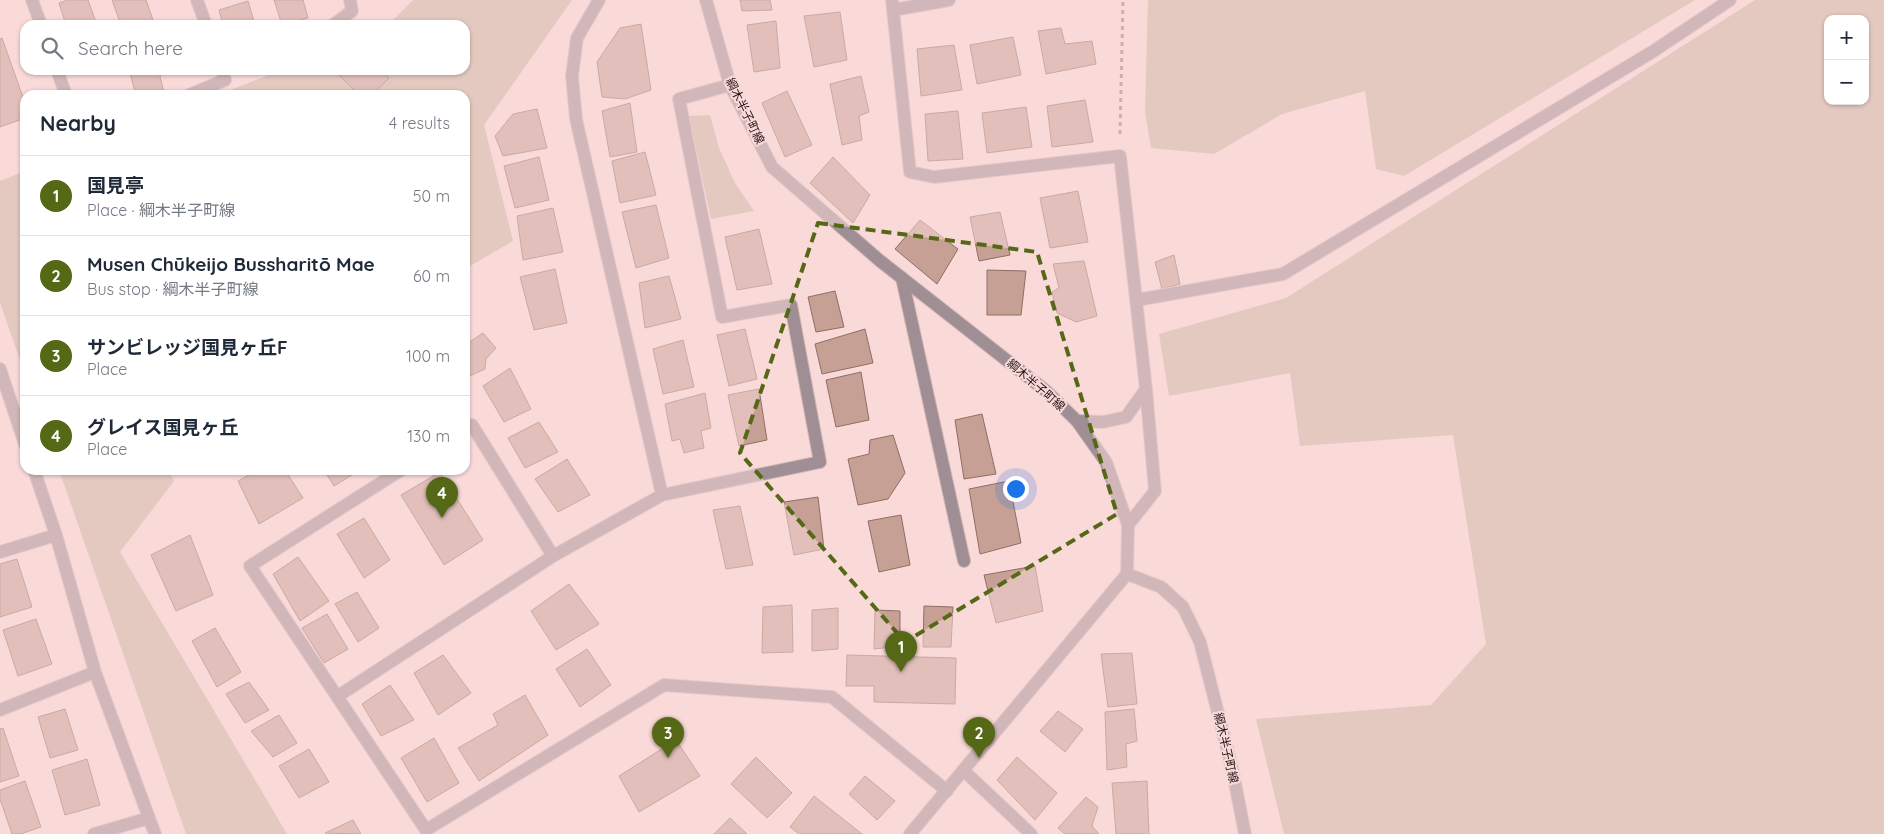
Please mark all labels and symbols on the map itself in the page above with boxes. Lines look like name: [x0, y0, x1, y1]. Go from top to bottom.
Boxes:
street label: 綱木半子町線: [723, 75, 768, 146]
street label: 綱木半子町線: [1004, 355, 1068, 414]
your location: [1003, 476, 1029, 502]
pin: 4: [426, 477, 458, 518]
pin: 1: [885, 631, 917, 672]
street label: 綱木半子町線: [1211, 711, 1242, 785]
pin: 3: [652, 717, 684, 758]
pin: 2: [963, 717, 995, 758]

